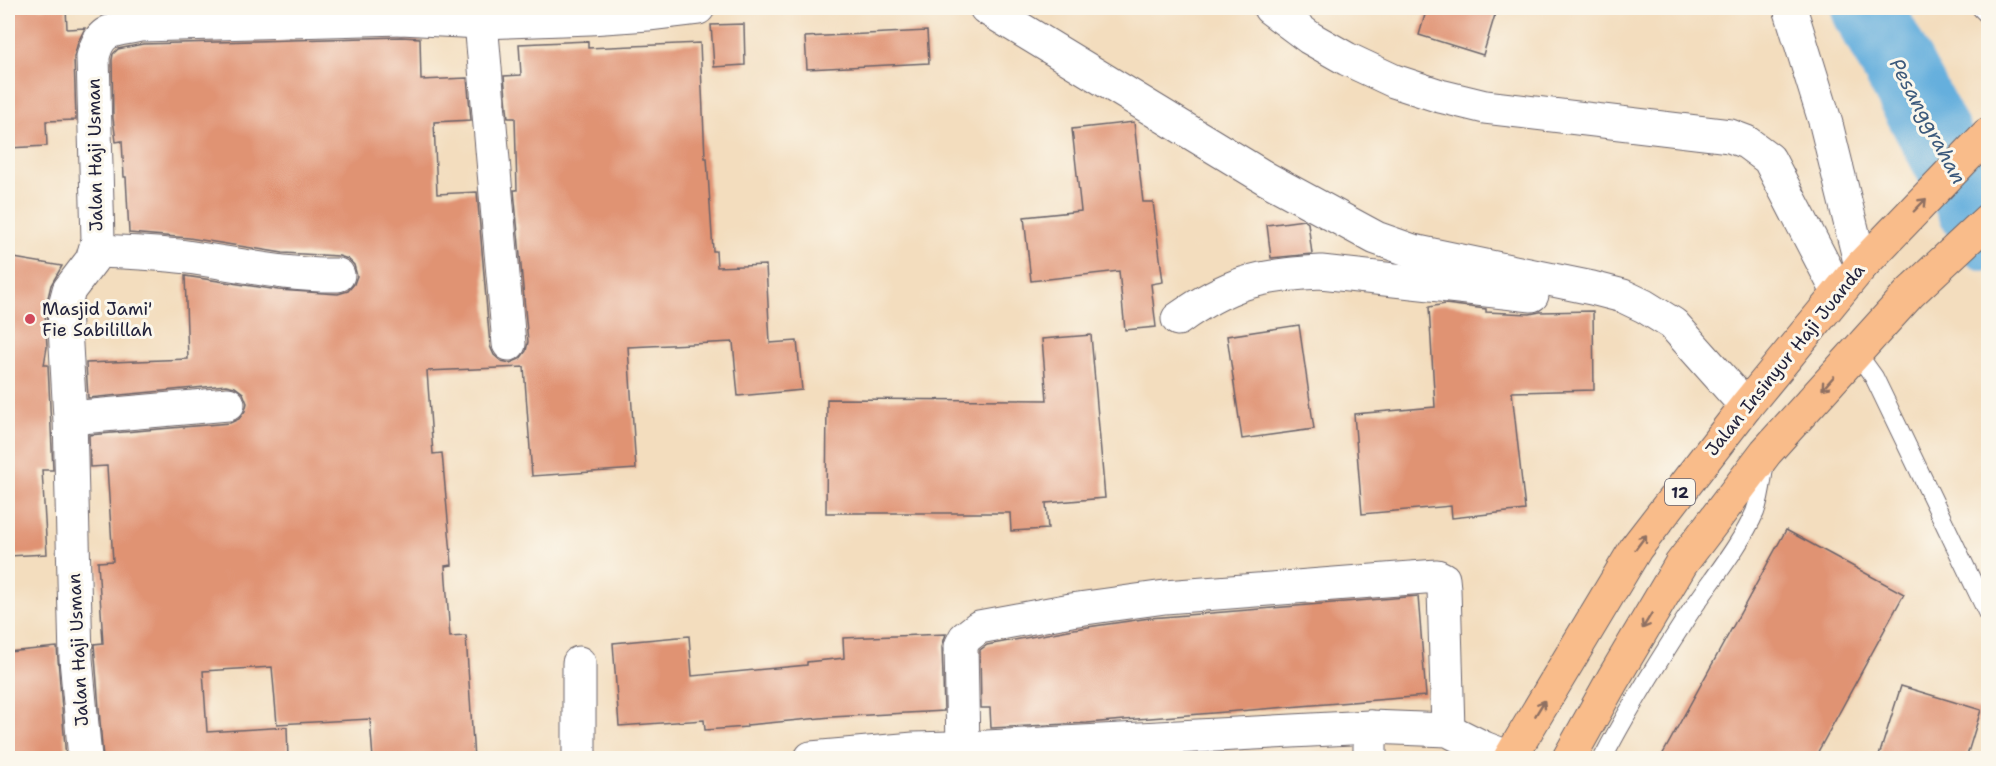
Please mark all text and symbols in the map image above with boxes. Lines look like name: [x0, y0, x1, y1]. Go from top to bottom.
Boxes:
water label: Pesanggrahan: [1884, 54, 1972, 188]
street label: Jalan Haji Usman: [82, 78, 108, 232]
one-way arrow: [1913, 197, 1928, 212]
street label: Jalan Insinyur Haji Juanda: [1700, 259, 1870, 461]
place label: Masjid Jami' Fie Sabilillah: [42, 297, 153, 342]
marker: Masjid Jami' Fie Sabilillah: [23, 312, 37, 326]
one-way arrow: [1821, 375, 1835, 390]
road number: 12: [1665, 479, 1695, 505]
one-way arrow: [1635, 534, 1647, 550]
street label: Jalan Haji Usman: [62, 573, 94, 727]
one-way arrow: [1641, 612, 1653, 629]
one-way arrow: [1534, 700, 1546, 717]

